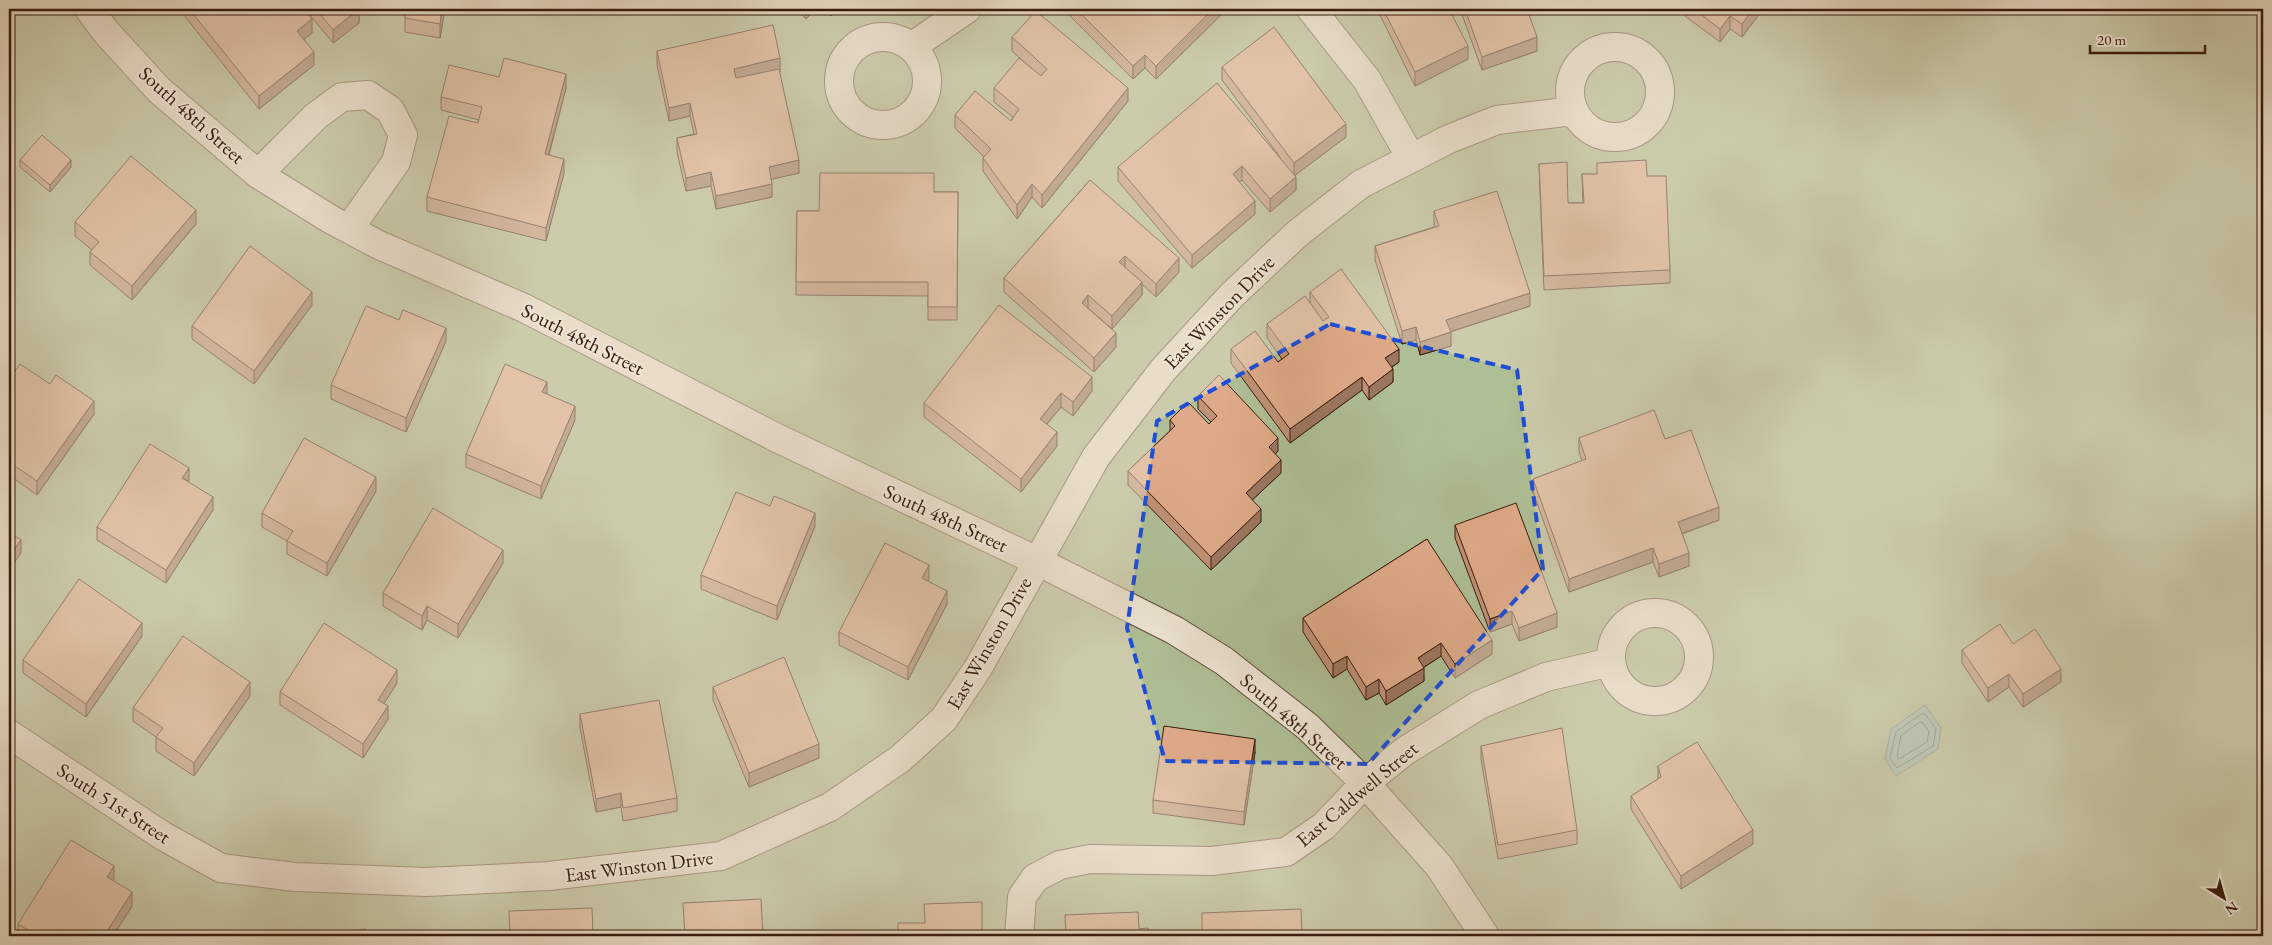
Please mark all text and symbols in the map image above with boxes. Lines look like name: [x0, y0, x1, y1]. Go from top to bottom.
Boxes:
scale bar: [2090, 22, 2204, 54]
text: 20 m: [2097, 30, 2126, 49]
street label: South 48th Street: [133, 60, 251, 170]
street label: East Winston Drive: [1158, 249, 1280, 375]
street label: South 48th Street: [517, 297, 649, 381]
street label: South 48th Street: [880, 478, 1013, 558]
street label: East Winston Drive: [941, 572, 1038, 714]
street label: South 48th Street: [1235, 667, 1354, 775]
street label: East Caldwell Street: [1291, 735, 1424, 853]
street label: South 51st Street: [52, 757, 176, 850]
street label: East Winston Drive: [564, 844, 715, 888]
north arrow: [2200, 872, 2250, 922]
text: N: [2221, 898, 2242, 919]

